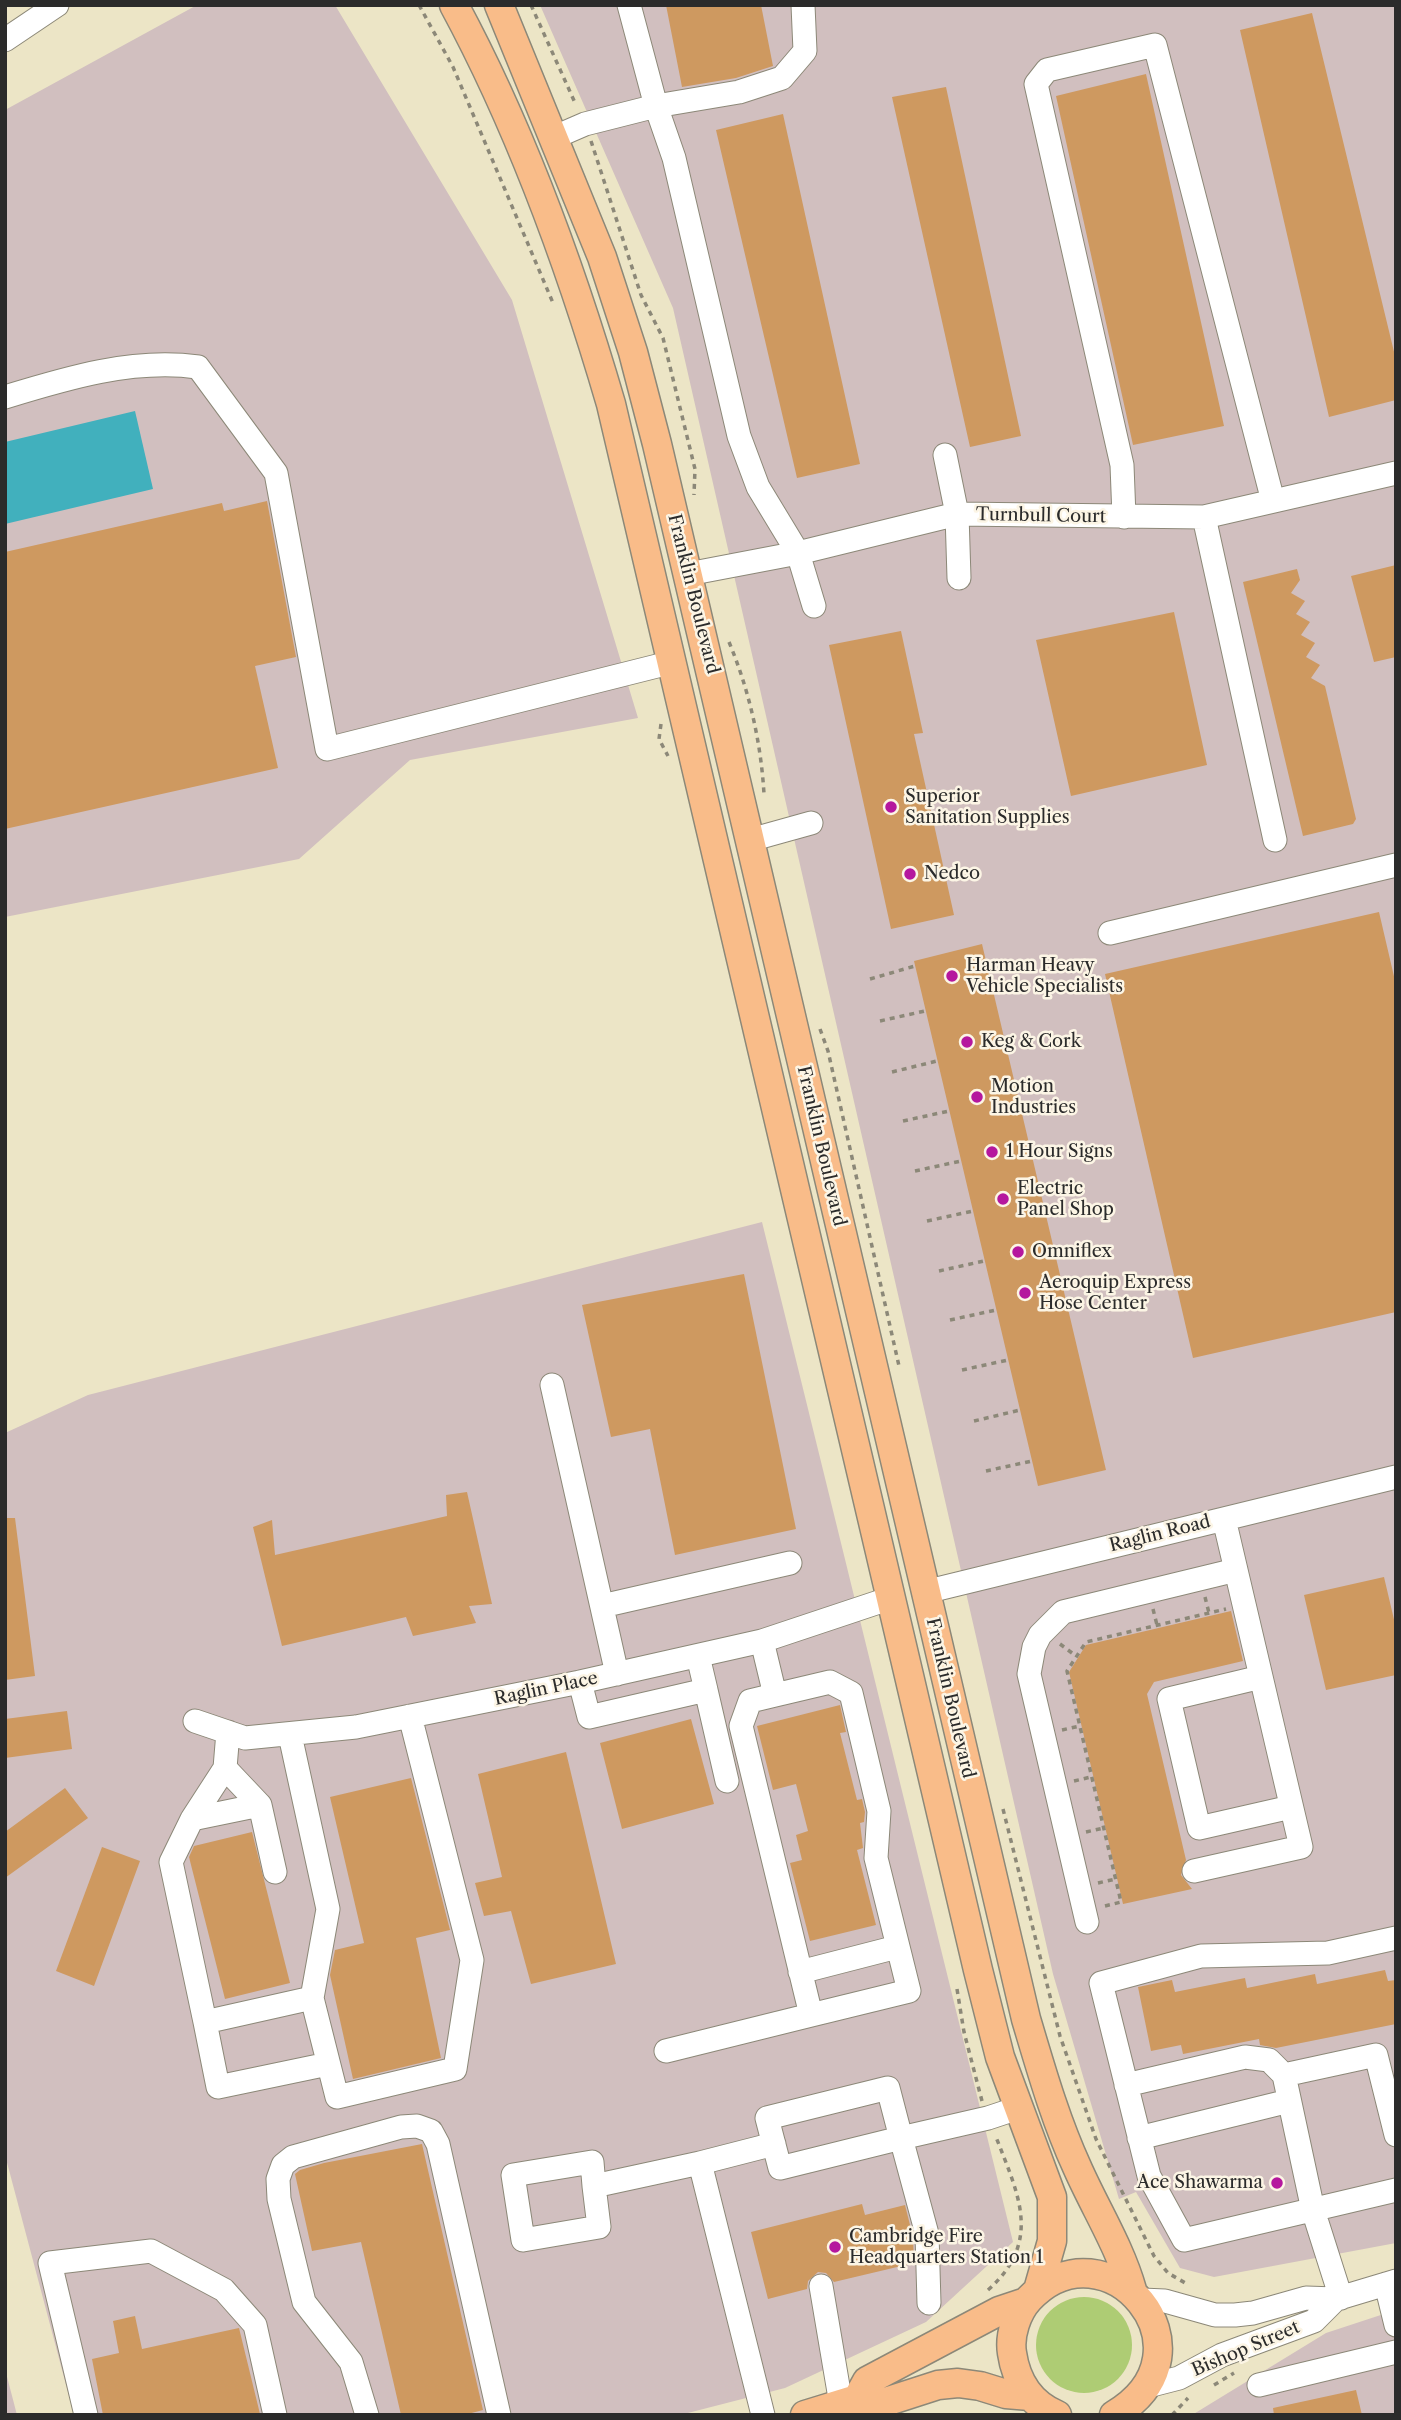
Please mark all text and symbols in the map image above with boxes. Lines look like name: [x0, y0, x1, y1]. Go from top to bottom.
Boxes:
street label: Turnbull Court: [976, 504, 1106, 528]
street label: Franklin Boulevard: [663, 512, 723, 676]
place label: Superior Sanitation Supplies: [905, 786, 1070, 828]
marker: Superior Sanitation Supplies: [883, 799, 899, 815]
place label: Nedco: [924, 863, 980, 885]
marker: Nedco: [902, 866, 918, 882]
place label: Harman Heavy Vehicle Specialists: [966, 955, 1123, 998]
marker: Harman Heavy Vehicle Specialists: [944, 968, 960, 984]
place label: Keg & Cork: [981, 1031, 1081, 1053]
marker: Keg & Cork: [959, 1034, 975, 1050]
street label: Franklin Boulevard: [792, 1064, 850, 1228]
place label: Motion Industries: [991, 1076, 1076, 1118]
marker: Motion Industries: [969, 1089, 985, 1105]
place label: 1 Hour Signs: [1006, 1141, 1113, 1163]
marker: 1 Hour Signs: [984, 1144, 1000, 1160]
place label: Electric Panel Shop: [1017, 1178, 1114, 1220]
marker: Electric Panel Shop: [995, 1191, 1011, 1207]
place label: Omniflex: [1032, 1241, 1112, 1263]
marker: Omniflex: [1010, 1244, 1026, 1260]
place label: Aeroquip Express Hose Center: [1039, 1272, 1191, 1314]
marker: Aeroquip Express Hose Center: [1017, 1285, 1033, 1301]
street label: Raglin Road: [1107, 1511, 1213, 1557]
street label: Franklin Boulevard: [921, 1616, 979, 1780]
street label: Raglin Place: [492, 1667, 600, 1711]
place label: Ace Shawarma: [1137, 2172, 1263, 2194]
marker: Ace Shawarma: [1269, 2175, 1285, 2191]
place label: Cambridge Fire Headquarters Station 1: [849, 2226, 1043, 2268]
marker: Cambridge Fire Headquarters Station 1: [827, 2239, 843, 2255]
street label: Bishop Street: [1189, 2317, 1303, 2381]

